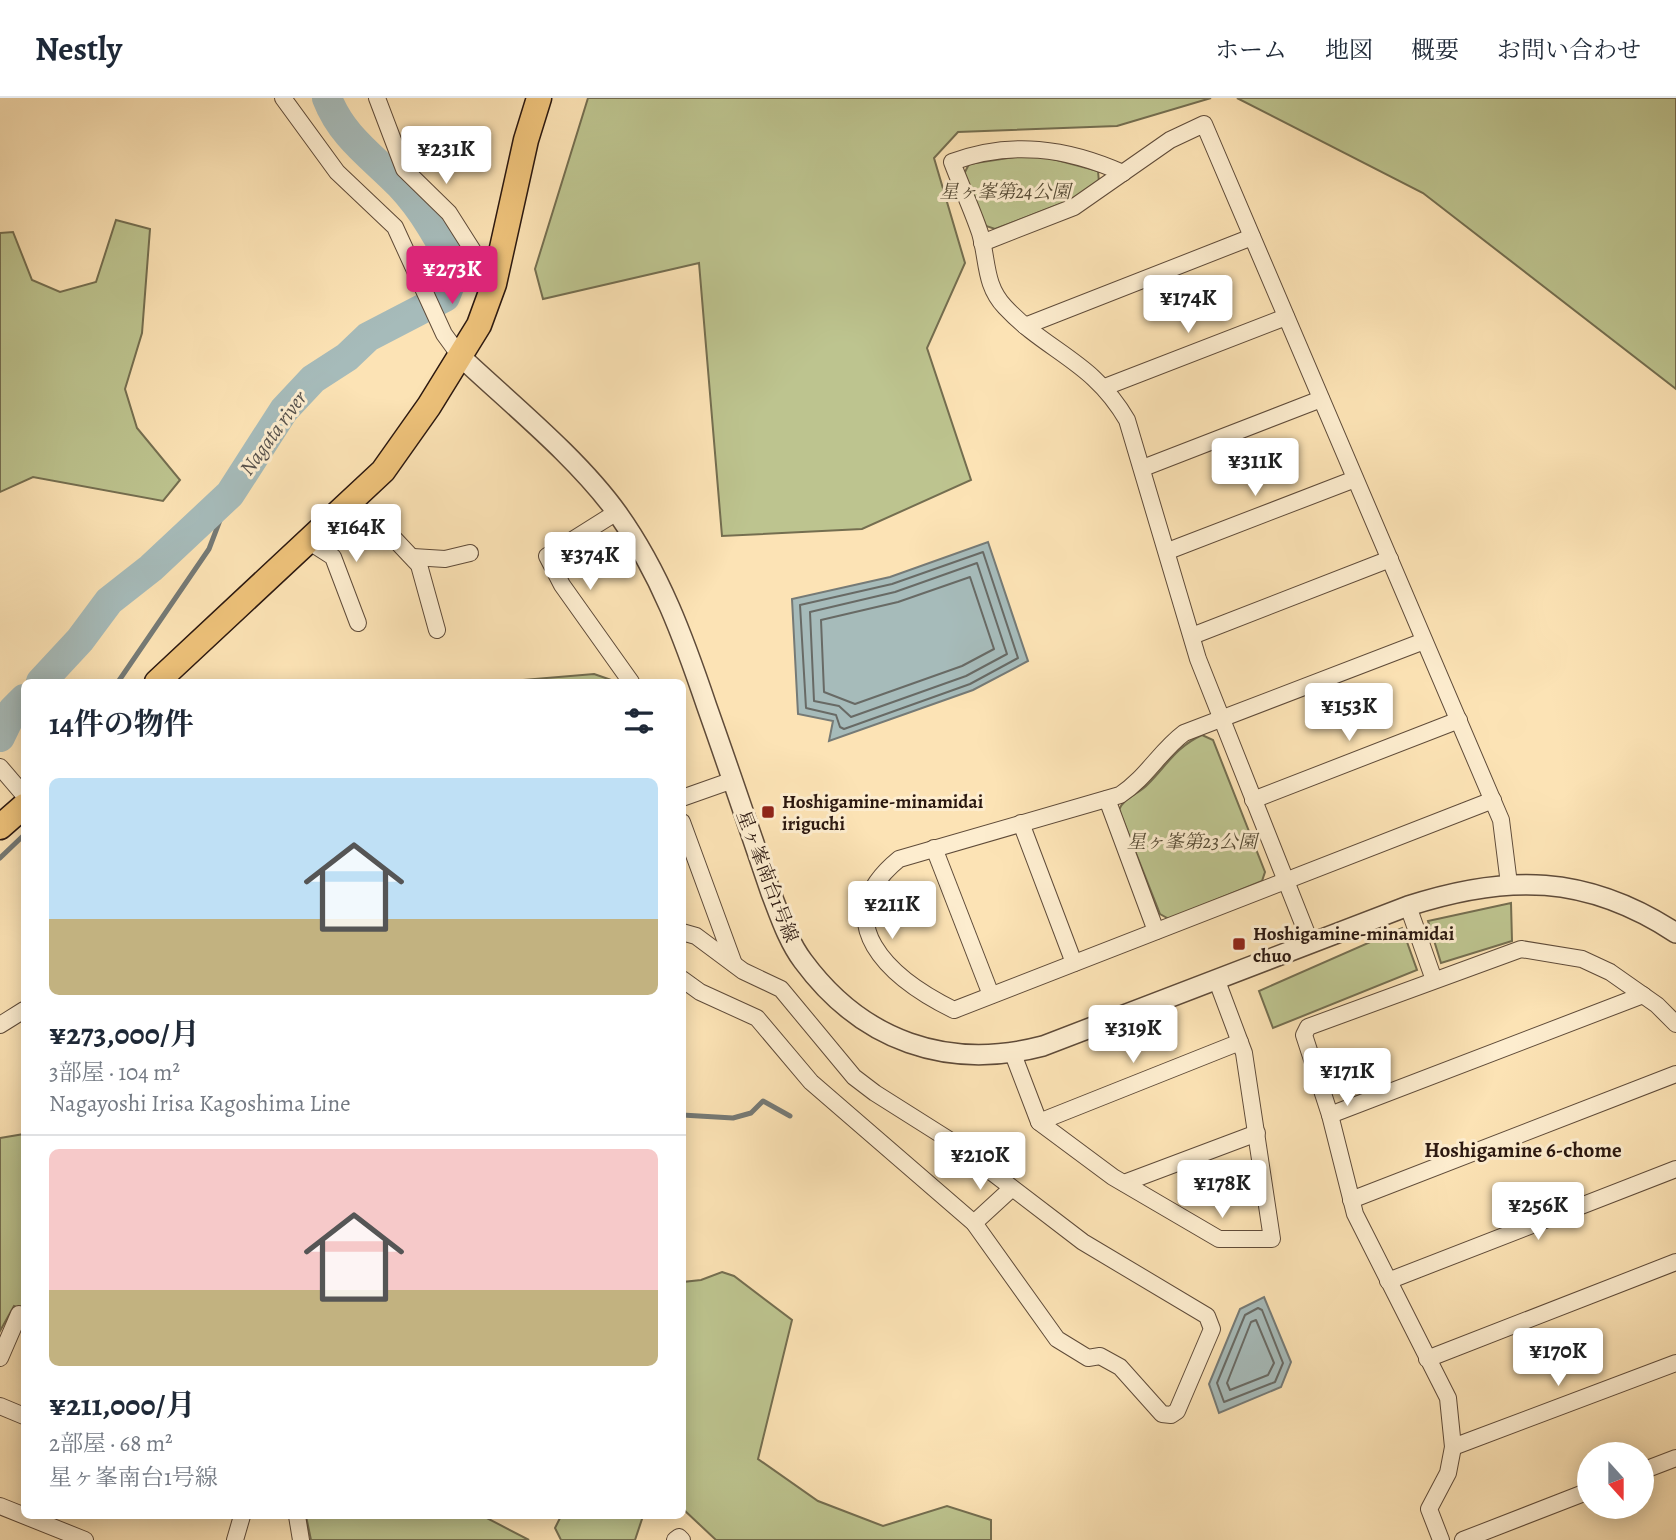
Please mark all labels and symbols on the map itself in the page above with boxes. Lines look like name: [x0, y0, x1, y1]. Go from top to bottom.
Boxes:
pin: ¥231K: [397, 126, 495, 186]
park label: 星ヶ峯第24公園: [940, 179, 1073, 205]
pin: ¥273K: [403, 246, 501, 306]
pin: ¥174K: [1139, 275, 1237, 335]
water label: Nagata river: [233, 385, 314, 481]
pin: ¥311K: [1206, 438, 1304, 498]
pin: ¥164K: [307, 504, 405, 564]
pin: ¥374K: [541, 532, 639, 592]
pin: ¥153K: [1300, 684, 1398, 743]
place label: Hoshigamine-minamidai iriguchi: [782, 789, 984, 837]
marker: Hoshigamine-minamidai iriguchi: [760, 804, 776, 820]
street label: 星ヶ峯南台1号線: [730, 807, 804, 946]
park label: 星ヶ峯第23公園: [1127, 829, 1260, 855]
pin: ¥211K: [843, 882, 941, 941]
place label: Hoshigamine-minamidai chuo: [1253, 921, 1455, 969]
marker: Hoshigamine-minamidai chuo: [1231, 936, 1247, 952]
pin: ¥319K: [1084, 1006, 1182, 1065]
pin: ¥171K: [1298, 1048, 1396, 1108]
pin: ¥210K: [931, 1132, 1029, 1192]
district label: Hoshigamine 6-chome: [1424, 1136, 1622, 1164]
pin: ¥178K: [1173, 1160, 1271, 1220]
pin: ¥256K: [1489, 1182, 1587, 1242]
pin: ¥170K: [1509, 1328, 1607, 1388]
north arrow: [1577, 1442, 1654, 1519]

